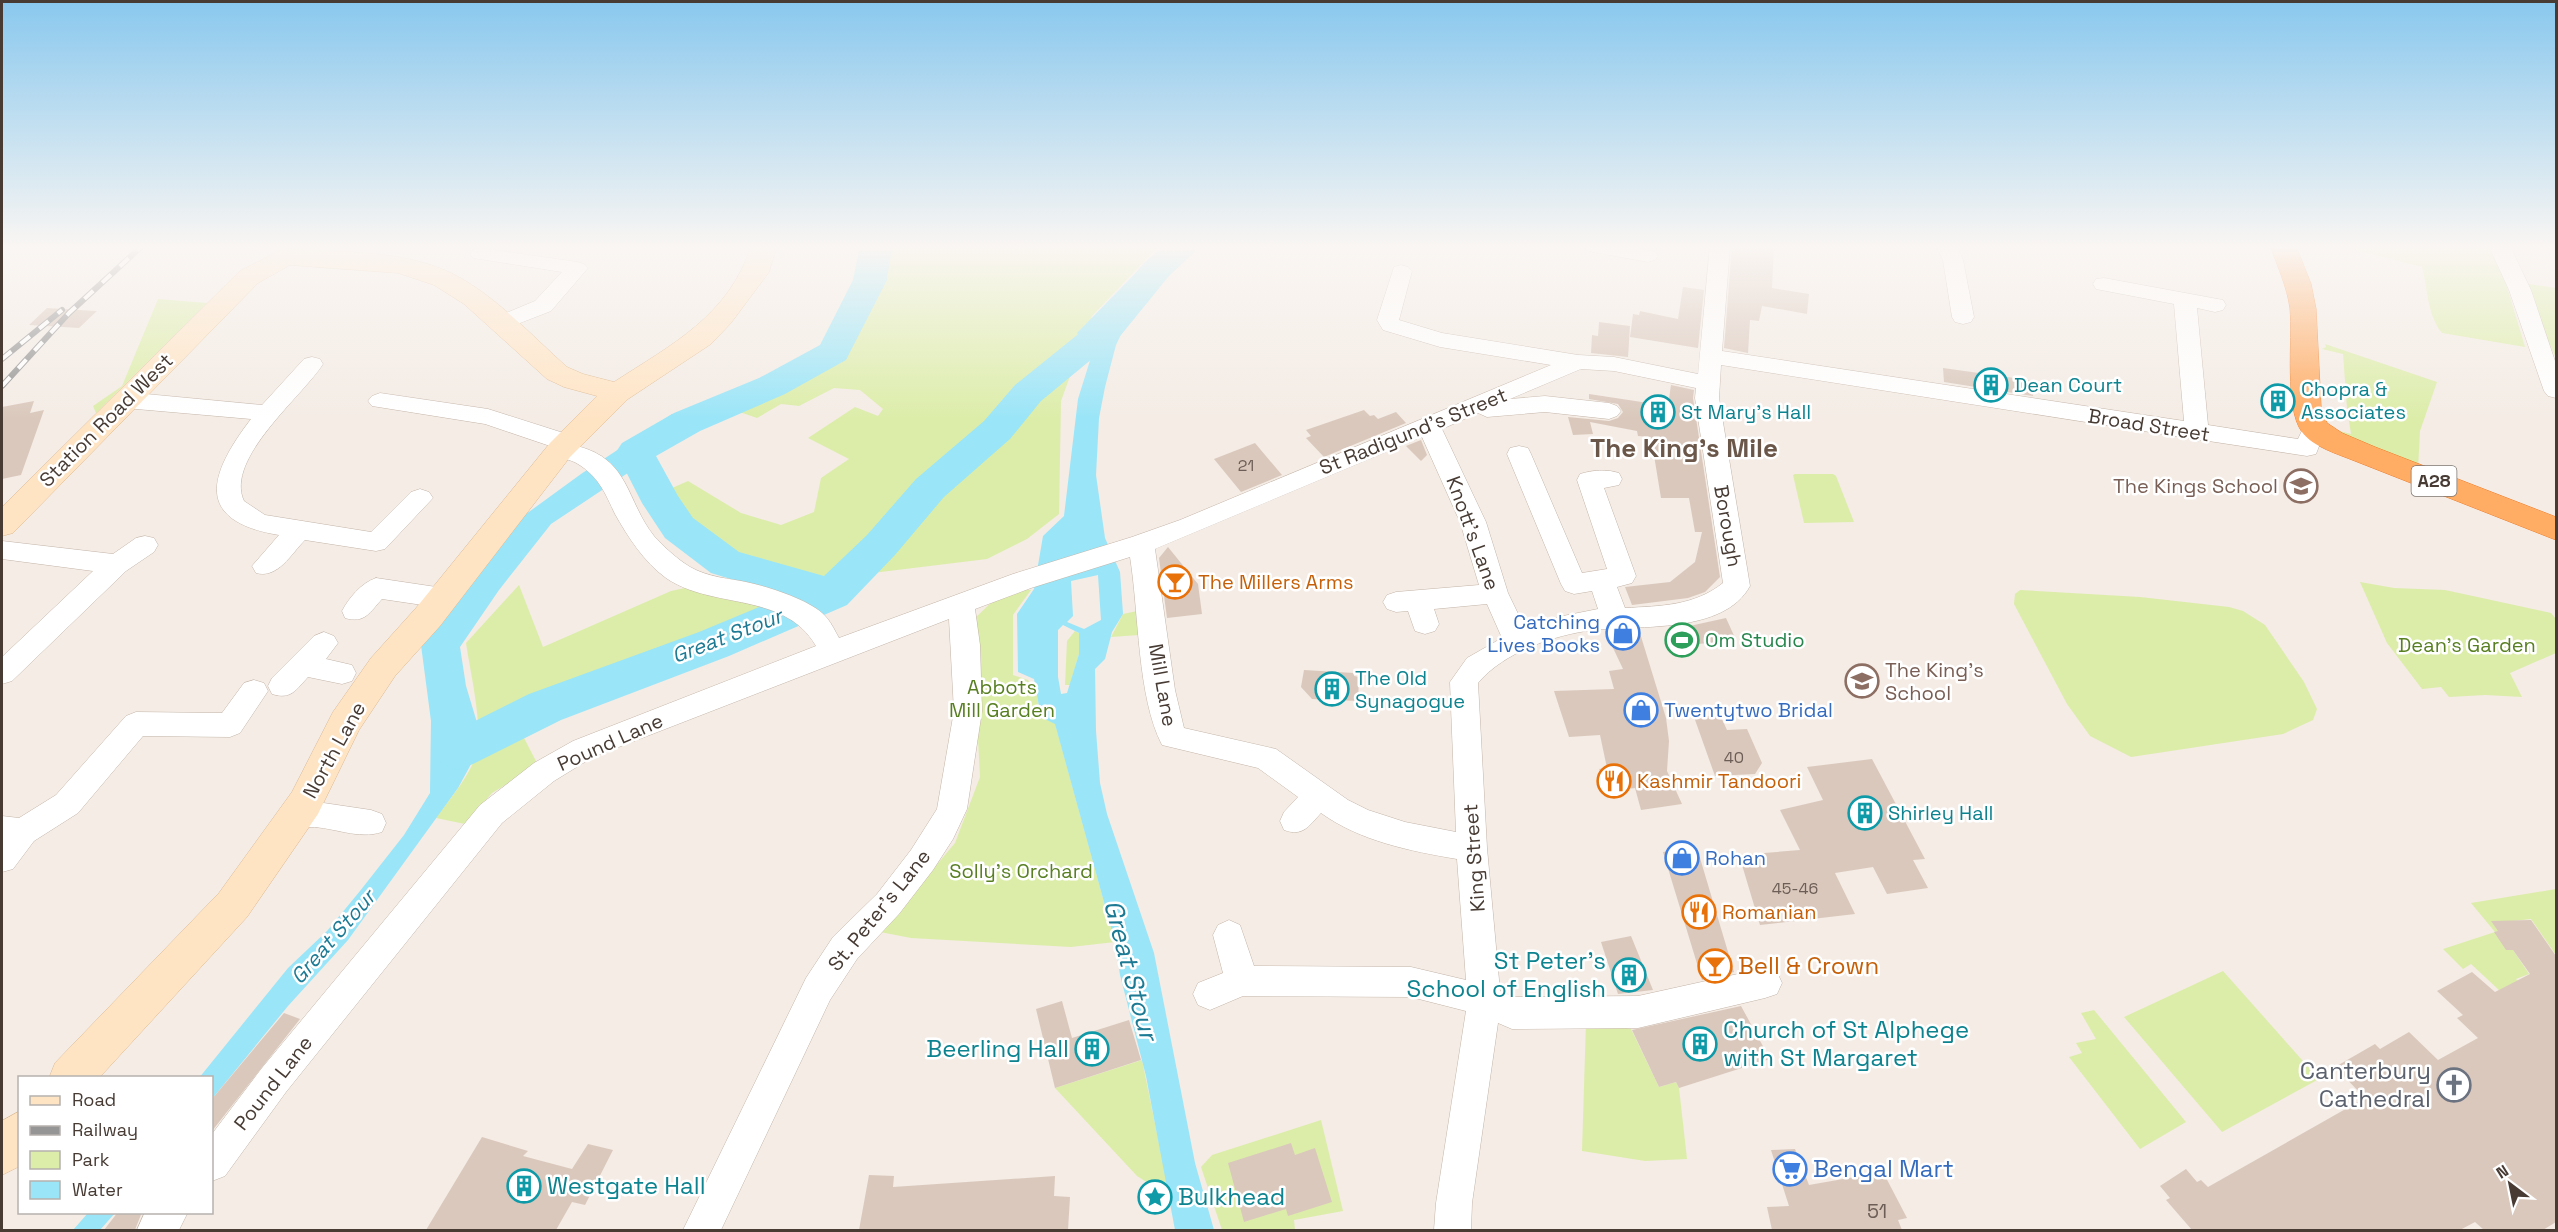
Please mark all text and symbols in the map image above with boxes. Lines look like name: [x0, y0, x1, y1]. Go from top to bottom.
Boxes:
street label: Station Road West: [34, 348, 178, 492]
building icon: Dean Court: [1973, 367, 2009, 403]
place label: Dean Court: [2014, 372, 2122, 398]
place label: Chopra & Associates: [2301, 376, 2406, 425]
street label: St Radigund's Street: [1315, 381, 1511, 481]
building icon: Chopra & Associates: [2260, 383, 2296, 419]
building icon: St Mary's Hall: [1640, 394, 1676, 430]
place label: St Mary's Hall: [1681, 399, 1811, 425]
street label: Broad Street: [2086, 403, 2212, 447]
district label: The King's Mile: [1590, 431, 1778, 465]
house number: 21: [1238, 455, 1254, 476]
road number: A28: [2412, 466, 2456, 496]
school or university icon: The Kings School: [2283, 468, 2319, 504]
street label: Knott's Lane: [1440, 472, 1506, 594]
place label: The Kings School: [2113, 473, 2278, 499]
street label: Borough: [1708, 483, 1748, 569]
bar icon: The Millers Arms: [1157, 564, 1193, 600]
place label: The Millers Arms: [1198, 569, 1353, 595]
water label: Great Stour: [668, 601, 788, 669]
place label: Catching Lives Books: [1487, 609, 1600, 658]
shop icon: Catching Lives Books: [1605, 615, 1641, 651]
sports icon: Om Studio: [1664, 622, 1700, 658]
place label: Om Studio: [1705, 627, 1805, 653]
park label: Dean's Garden: [2398, 632, 2536, 658]
street label: Mill Lane: [1143, 642, 1183, 728]
place label: The King's School: [1885, 657, 1984, 706]
school or university icon: The King's School: [1844, 663, 1880, 699]
place label: The Old Synagogue: [1355, 665, 1465, 714]
building icon: The Old Synagogue: [1314, 671, 1350, 707]
park label: Abbots Mill Garden: [949, 674, 1055, 723]
shop icon: Twentytwo Bridal: [1623, 692, 1659, 728]
street label: North Lane: [297, 697, 371, 803]
place label: Twentytwo Bridal: [1664, 697, 1833, 723]
street label: Pound Lane: [553, 707, 667, 777]
house number: 40: [1724, 747, 1744, 768]
restaurant icon: Kashmir Tandoori: [1596, 763, 1632, 799]
place label: Kashmir Tandoori: [1637, 768, 1802, 794]
building icon: Shirley Hall: [1847, 795, 1883, 831]
place label: Shirley Hall: [1888, 800, 1994, 826]
street label: King Street: [1457, 803, 1491, 913]
shop icon: Rohan: [1664, 840, 1700, 876]
street label: St. Peter's Lane: [822, 844, 936, 976]
place label: Rohan: [1705, 845, 1766, 871]
park label: Solly's Orchard: [949, 858, 1093, 884]
house number: 45-46: [1772, 878, 1818, 899]
water label: Great Stour: [284, 882, 382, 989]
restaurant icon: Romanian: [1681, 894, 1717, 930]
water label: Great Stour: [1096, 896, 1167, 1047]
place label: Romanian: [1722, 899, 1817, 925]
place label: St Peter's School of English: [1407, 945, 1606, 1004]
bar icon: Bell & Crown: [1697, 948, 1733, 984]
place label: Bell & Crown: [1738, 950, 1879, 981]
building icon: St Peter's School of English: [1611, 957, 1647, 993]
place label: Church of St Alphege with St Margaret: [1723, 1014, 1969, 1073]
building icon: Church of St Alphege with St Margaret: [1682, 1026, 1718, 1062]
street label: Pound Lane: [228, 1030, 318, 1136]
building icon: Beerling Hall: [1074, 1031, 1110, 1067]
place label: Beerling Hall: [926, 1033, 1069, 1064]
place label: Canterbury Cathedral: [2300, 1055, 2431, 1114]
church icon: Canterbury Cathedral: [2436, 1067, 2472, 1103]
legend: [18, 1076, 213, 1214]
text: Road: [72, 1088, 116, 1111]
text: Railway: [72, 1118, 138, 1141]
text: Park: [72, 1148, 110, 1171]
supermarket icon: Bengal Mart: [1772, 1151, 1808, 1187]
place label: Bengal Mart: [1813, 1153, 1954, 1184]
north arrow: [2480, 1154, 2540, 1214]
text: N: [2492, 1160, 2512, 1183]
building icon: Westgate Hall: [506, 1168, 542, 1204]
place label: Westgate Hall: [547, 1170, 706, 1201]
text: Water: [72, 1178, 123, 1201]
place icon: Bulkhead: [1137, 1179, 1173, 1215]
place label: Bulkhead: [1178, 1181, 1285, 1212]
house number: 51: [1867, 1198, 1887, 1224]

